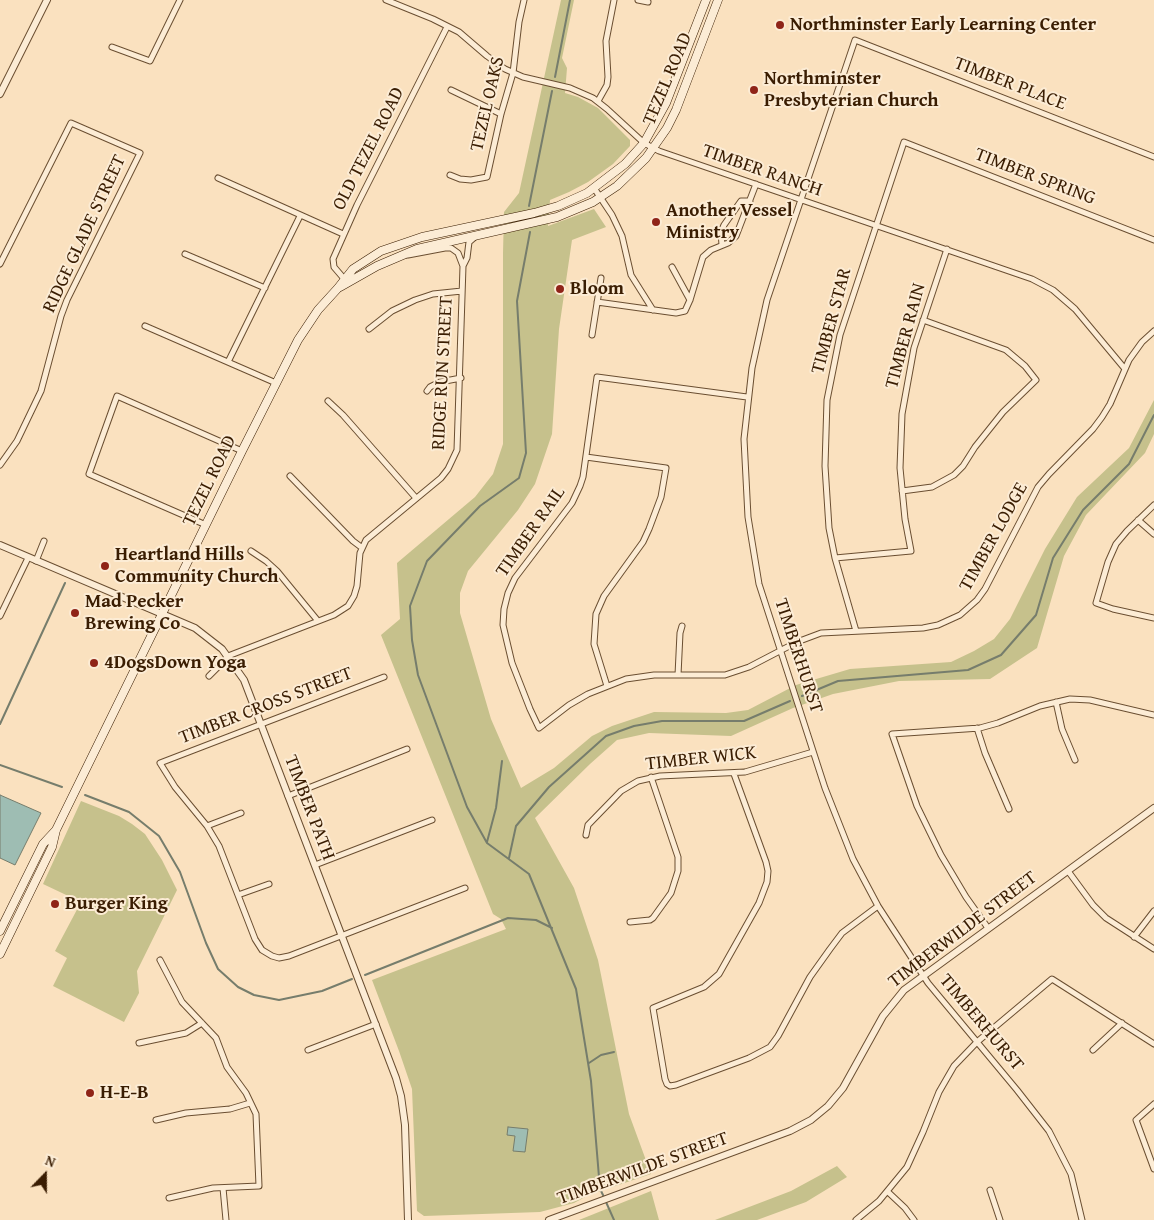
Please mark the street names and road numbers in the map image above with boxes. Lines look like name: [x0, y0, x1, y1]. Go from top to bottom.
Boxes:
street label: TEZEL ROAD: [638, 29, 698, 129]
street label: TIMBER PLACE: [951, 52, 1069, 116]
street label: TEZEL OAKS: [466, 54, 510, 154]
street label: OLD TEZEL ROAD: [328, 84, 410, 214]
street label: TIMBER RANCH: [699, 140, 825, 202]
street label: TIMBER SPRING: [971, 144, 1099, 210]
street label: RIDGE GLADE STREET: [38, 152, 132, 316]
street label: TIMBER STAR: [807, 265, 857, 377]
street label: TIMBER RAIN: [881, 281, 931, 391]
street label: RIDGE RUN STREET: [428, 295, 458, 451]
street label: TEZEL ROAD: [178, 432, 242, 530]
street label: TIMBER LODGE: [955, 479, 1033, 595]
street label: TIMBER RAIL: [492, 482, 570, 582]
street label: TIMBERHURST: [769, 596, 827, 716]
street label: TIMBER CROSS STREET: [176, 662, 356, 750]
street label: TIMBER WICK: [645, 742, 757, 776]
street label: TIMBER PATH: [279, 752, 339, 864]
street label: TIMBERWILDE STREET: [884, 867, 1042, 993]
street label: TIMBERHURST: [934, 970, 1028, 1076]
street label: TIMBERWILDE STREET: [554, 1127, 732, 1211]

